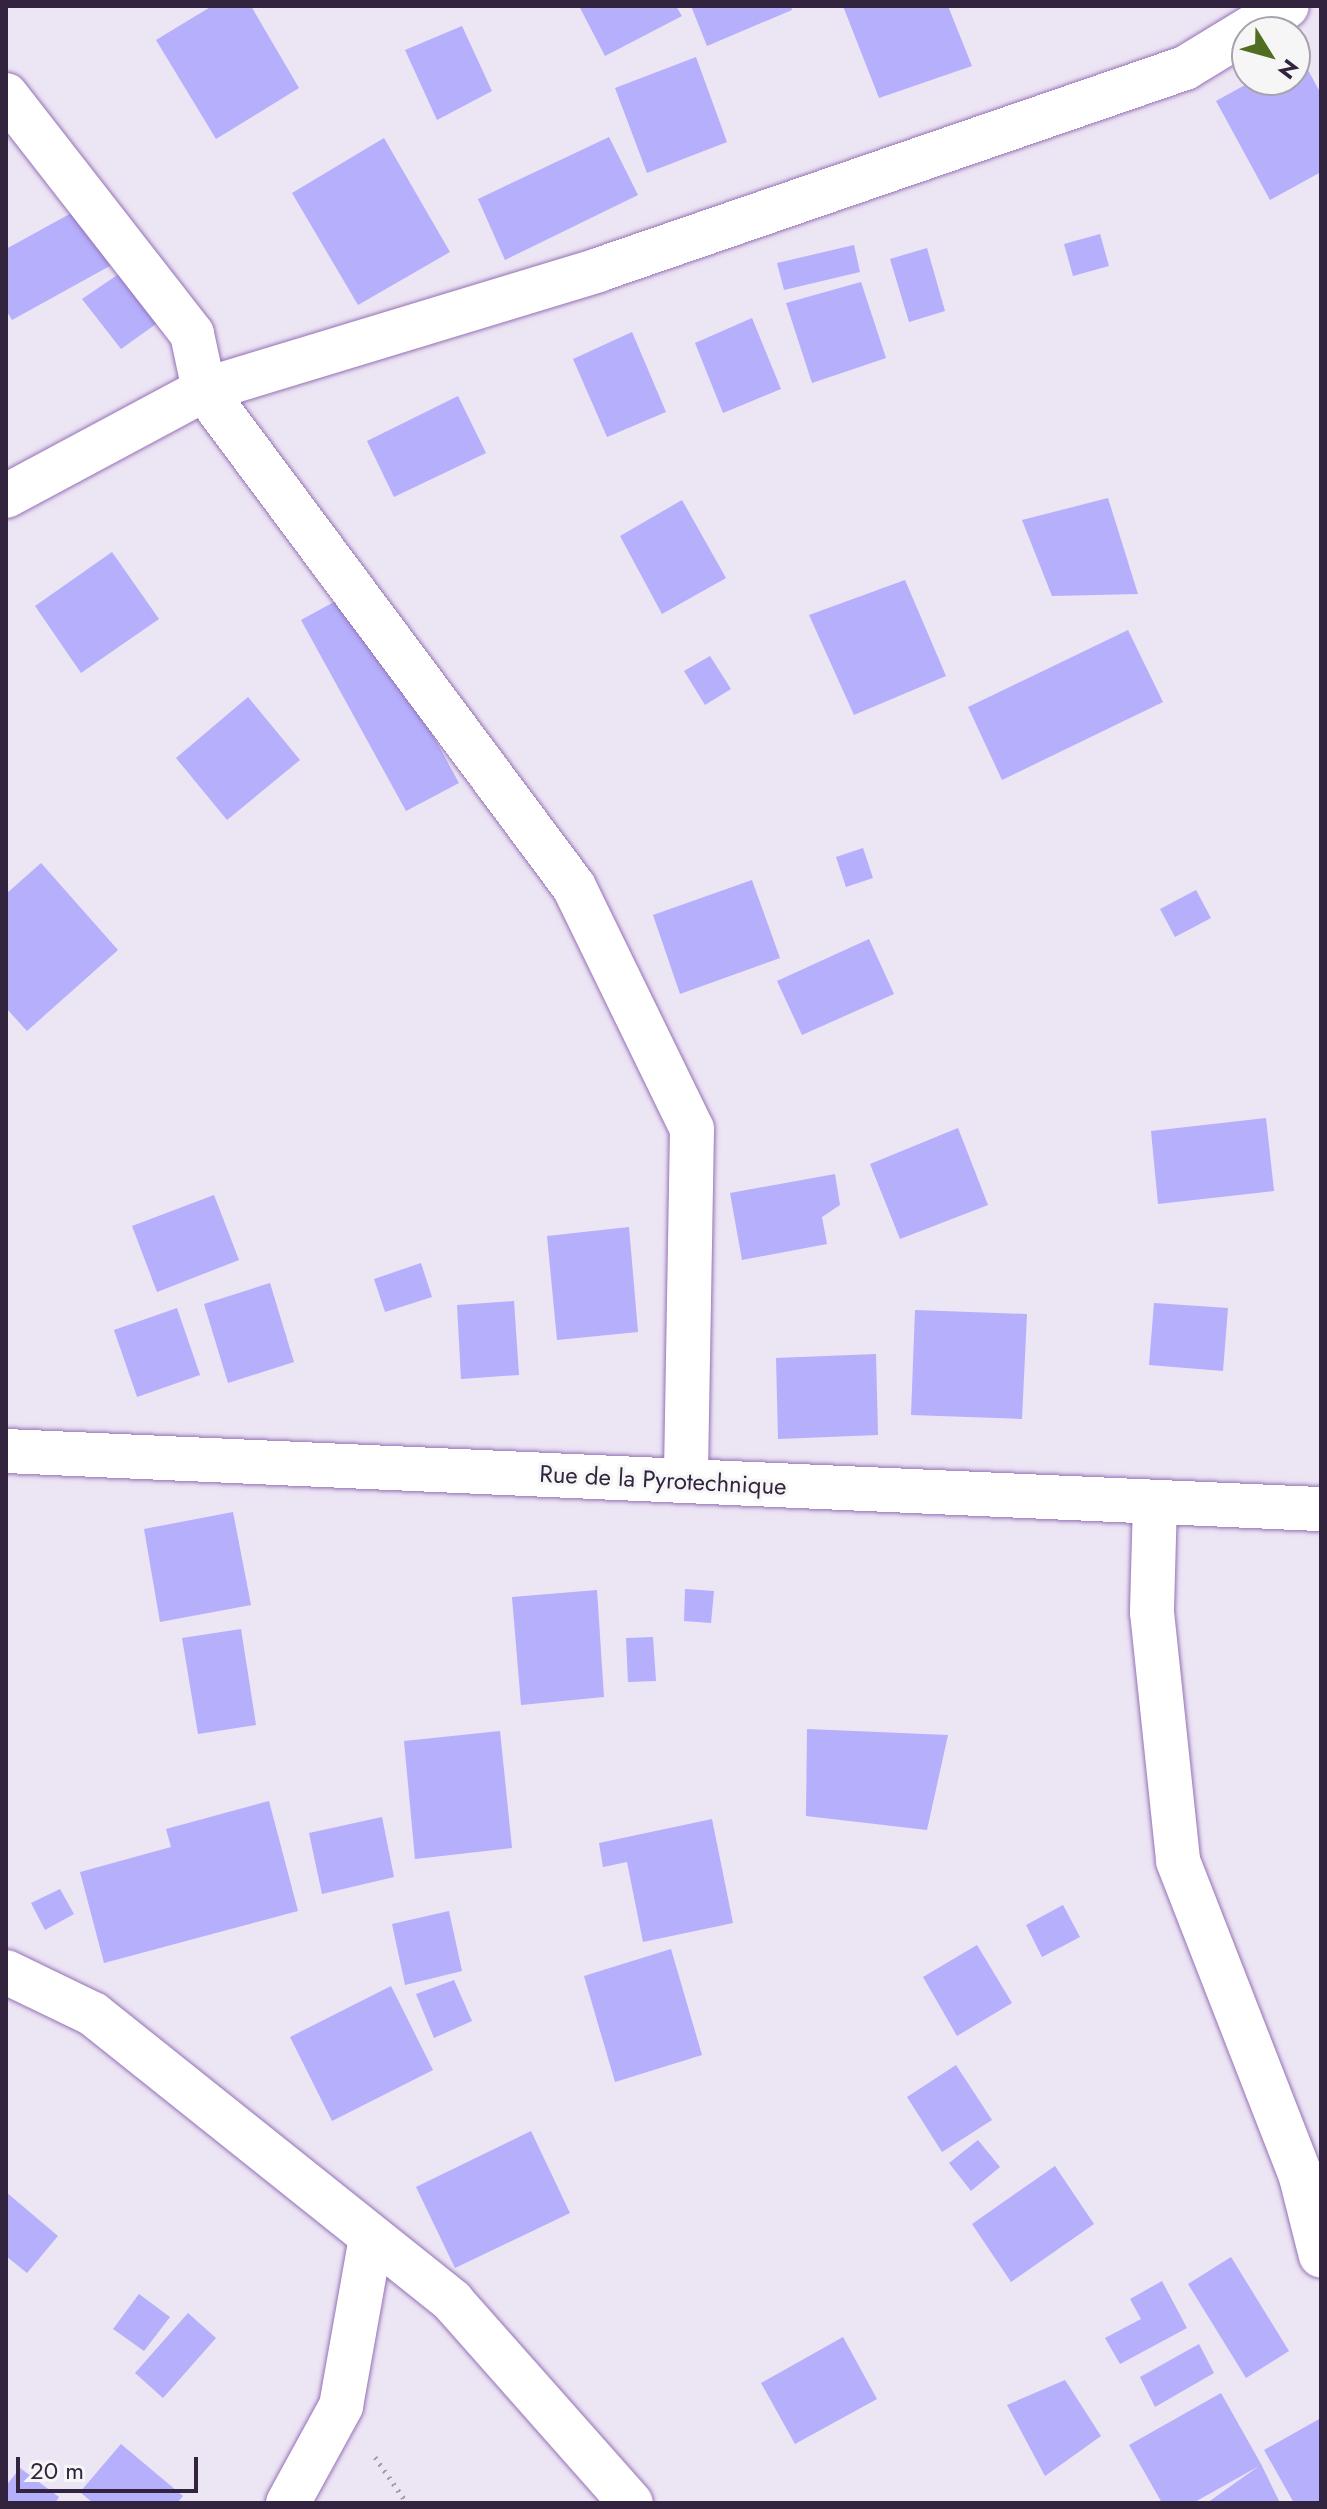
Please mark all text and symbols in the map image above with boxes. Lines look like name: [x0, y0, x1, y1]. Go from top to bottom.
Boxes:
north arrow: [1231, 16, 1311, 96]
text: N: [1271, 53, 1307, 86]
street label: Rue de la Pyrotechnique: [539, 1459, 787, 1501]
scale bar: [20, 2441, 202, 2491]
text: 20 m: [30, 2453, 84, 2488]

